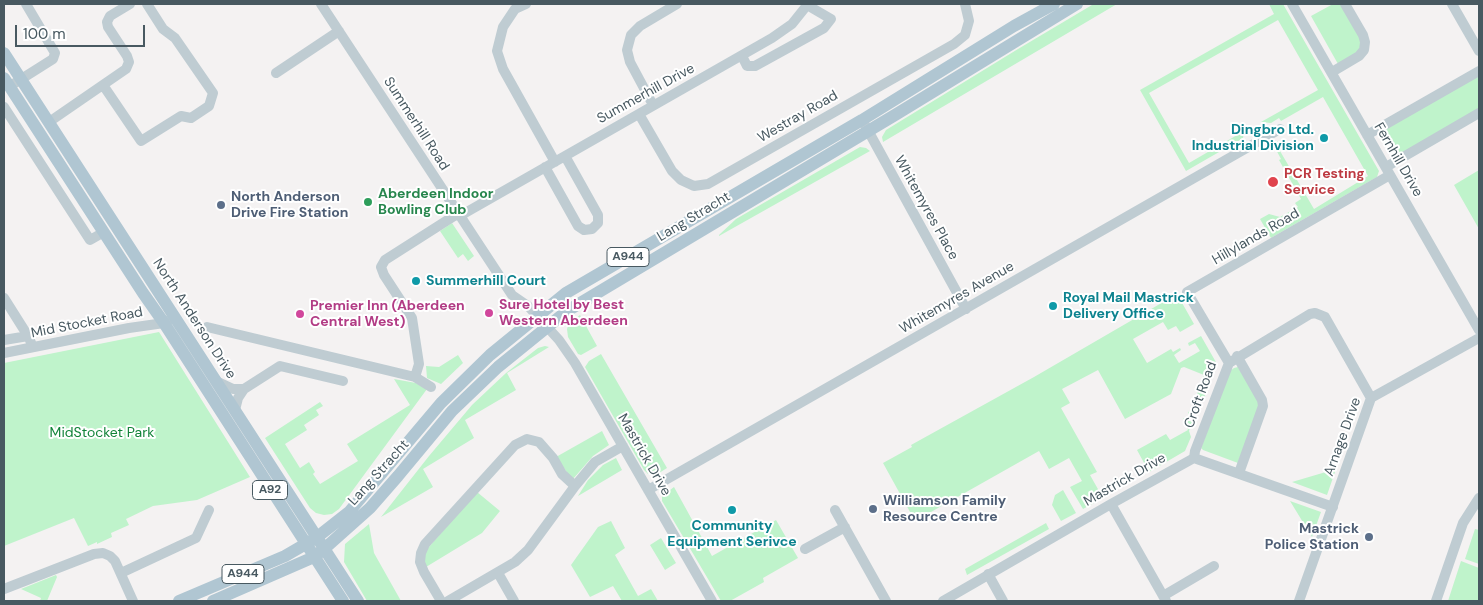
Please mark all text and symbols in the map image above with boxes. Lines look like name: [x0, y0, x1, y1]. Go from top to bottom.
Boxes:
scale bar: [18, 15, 148, 47]
text: 100 m: [23, 24, 66, 44]
street label: Summerhill Drive: [594, 60, 698, 128]
street label: Summerhill Road: [379, 74, 453, 174]
street label: Westray Road: [755, 87, 841, 147]
street label: Fernhill Drive: [1370, 120, 1426, 200]
place label: Dingbro Ltd. Industrial Division: [1192, 122, 1314, 154]
marker: Dingbro Ltd. Industrial Division: [1318, 132, 1330, 144]
street label: Whitemyres Place: [890, 153, 962, 263]
place label: PCR Testing Service: [1284, 166, 1365, 198]
marker: PCR Testing Service: [1266, 175, 1280, 189]
place label: Aberdeen Indoor Bowling Club: [378, 186, 494, 218]
place label: North Anderson Drive Fire Station: [231, 189, 348, 222]
street label: Lang Stracht: [654, 189, 734, 245]
marker: Aberdeen Indoor Bowling Club: [362, 196, 374, 208]
marker: North Anderson Drive Fire Station: [215, 199, 227, 211]
street label: Hillylands Road: [1209, 205, 1303, 269]
road number: A944: [607, 248, 649, 266]
street label: North Anderson Drive: [149, 256, 239, 382]
street label: Whitemyres Avenue: [897, 258, 1017, 338]
place label: Summerhill Court: [426, 273, 546, 289]
marker: Summerhill Court: [410, 275, 422, 287]
place label: Royal Mail Mastrick Delivery Office: [1063, 290, 1194, 322]
place label: Sure Hotel by Best Western Aberdeen: [499, 297, 628, 330]
place label: Premier Inn (Aberdeen Central West): [310, 298, 465, 331]
marker: Royal Mail Mastrick Delivery Office: [1047, 300, 1059, 312]
street label: Mid Stocket Road: [30, 304, 144, 342]
marker: Sure Hotel by Best Western Aberdeen: [483, 307, 495, 319]
marker: Premier Inn (Aberdeen Central West): [294, 308, 306, 320]
street label: Croft Road: [1181, 359, 1221, 431]
street label: Arnage Drive: [1321, 395, 1365, 479]
street label: Mastrick Drive: [614, 411, 674, 499]
park label: MidStocket Park: [50, 425, 154, 441]
street label: Lang Stracht: [345, 437, 413, 509]
street label: Mastrick Drive: [1081, 450, 1169, 510]
road number: A92: [252, 480, 288, 500]
place label: Williamson Family Resource Centre: [883, 493, 1006, 526]
marker: Williamson Family Resource Centre: [867, 503, 879, 515]
marker: Community Equipment Serivce: [726, 504, 738, 516]
place label: Community Equipment Serivce: [667, 518, 797, 550]
place label: Mastrick Police Station: [1265, 521, 1359, 554]
marker: Mastrick Police Station: [1363, 531, 1375, 543]
road number: A944: [222, 564, 264, 584]

